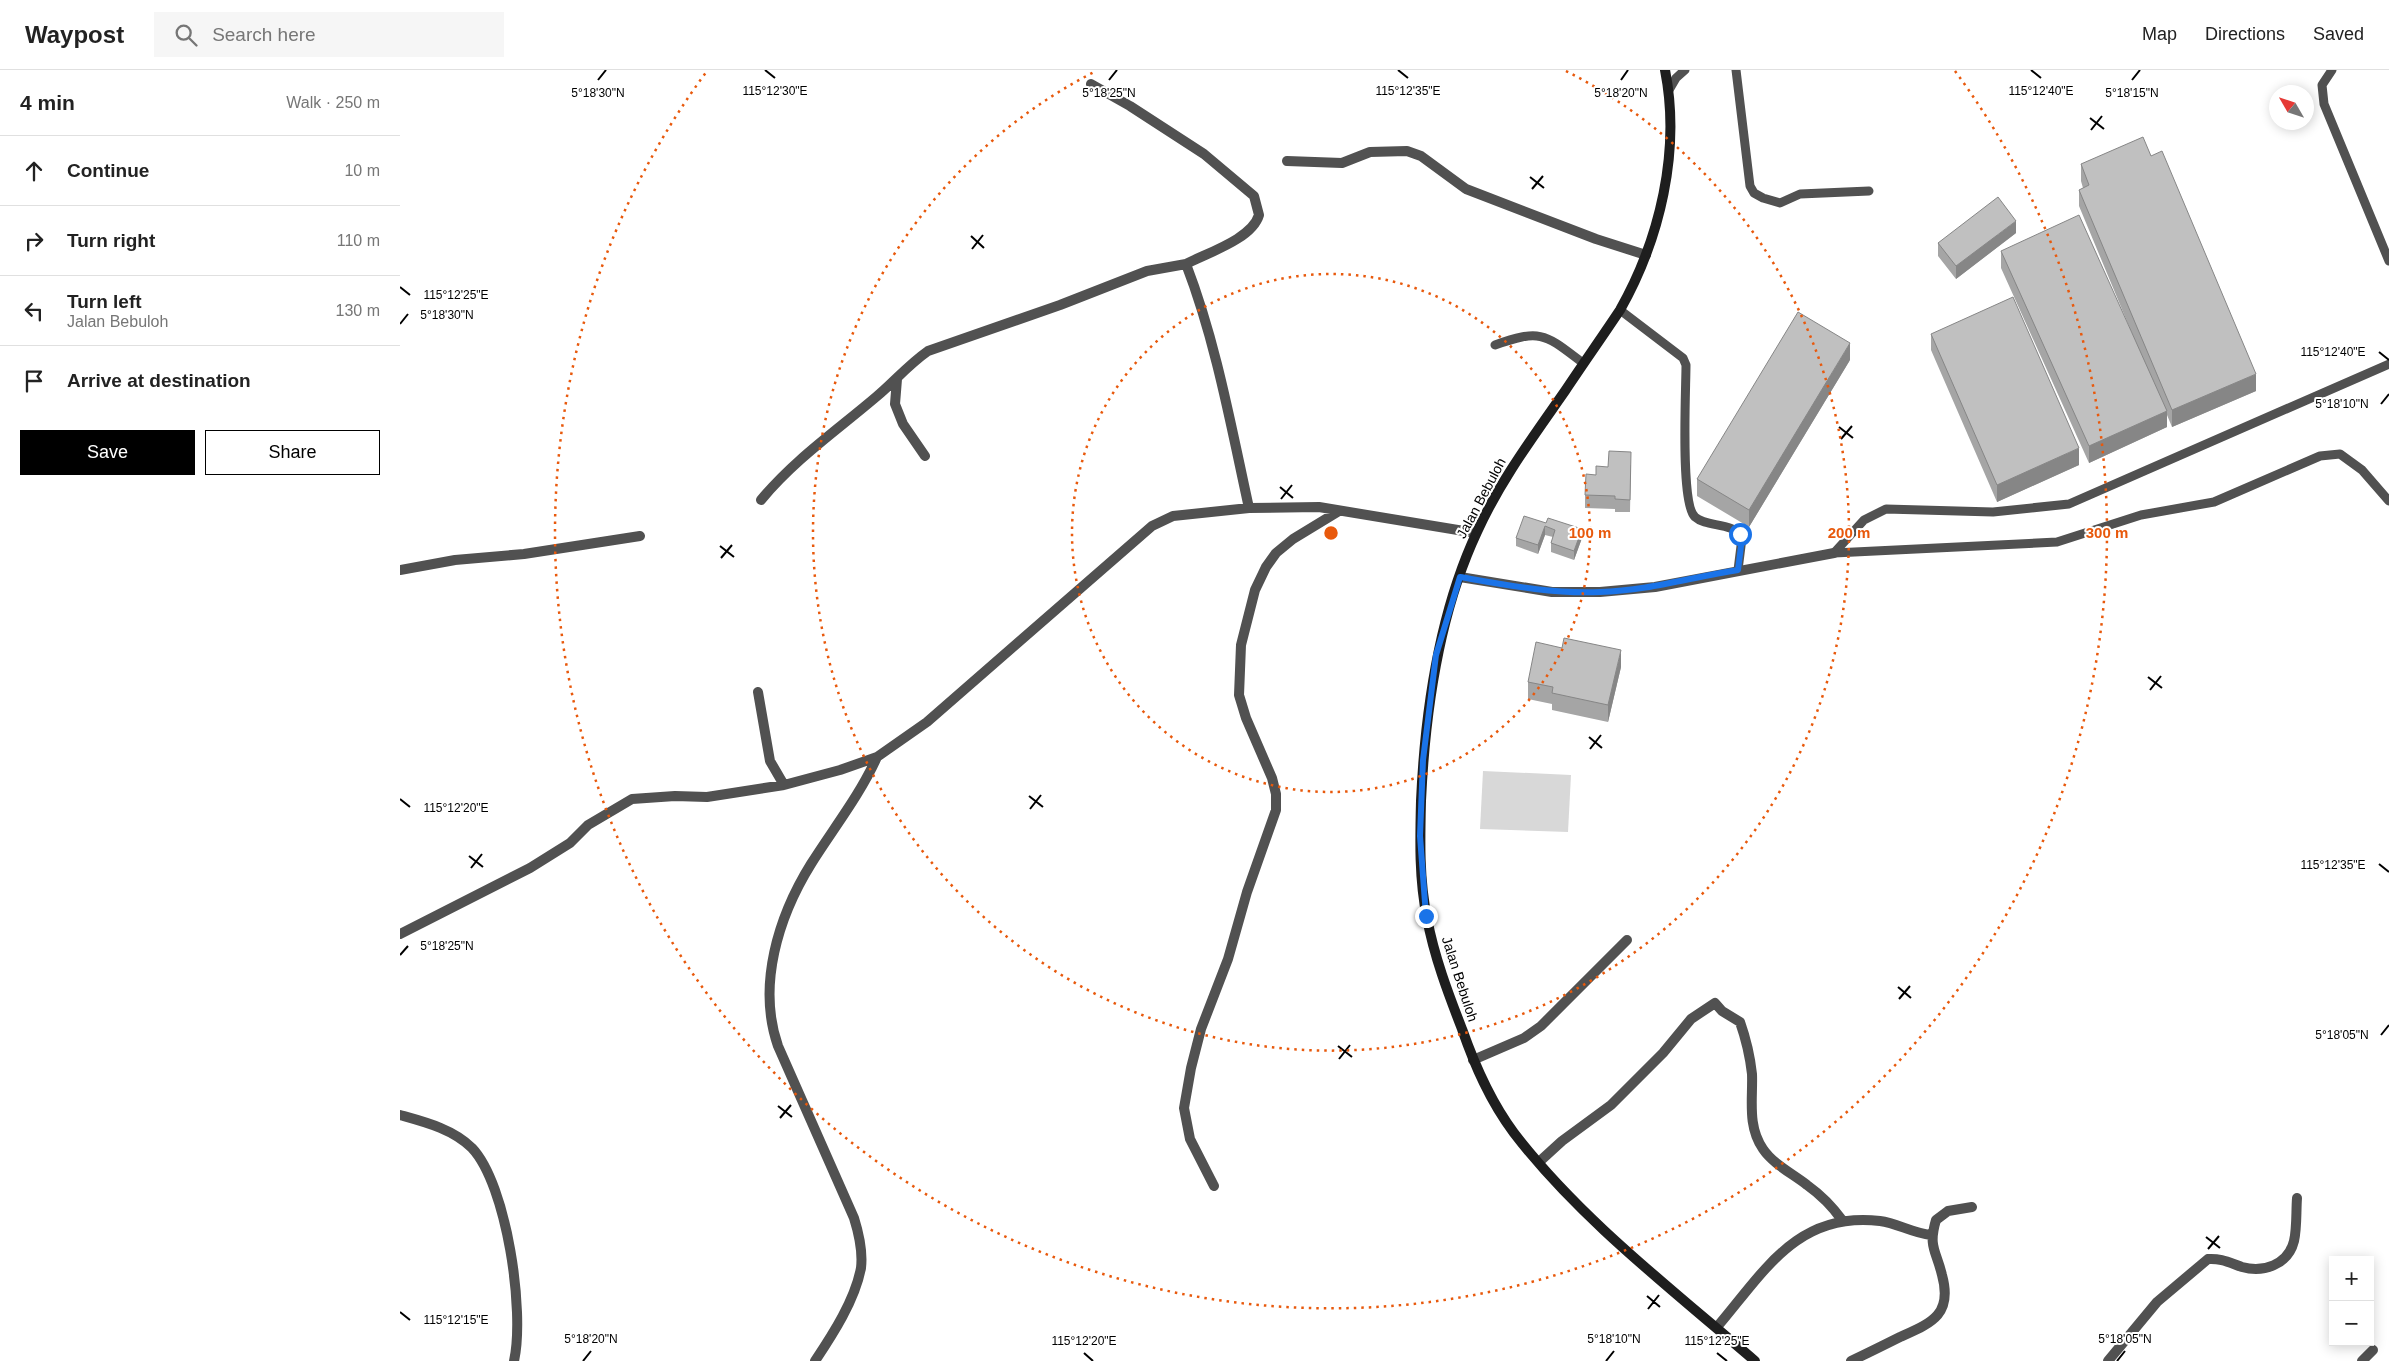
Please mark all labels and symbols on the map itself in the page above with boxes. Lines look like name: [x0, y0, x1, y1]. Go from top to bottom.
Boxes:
text: 115°12'30"E: [742, 84, 808, 98]
text: 115°12'35"E: [1375, 84, 1441, 98]
text: 115°12'40"E: [2008, 84, 2074, 98]
north arrow: [2269, 85, 2314, 130]
text: 5°18'30"N: [571, 86, 625, 100]
text: 5°18'25"N: [1082, 86, 1136, 100]
text: 5°18'20"N: [1594, 86, 1648, 100]
text: 5°18'15"N: [2105, 86, 2159, 100]
text: 115°12'25"E: [423, 288, 489, 302]
text: 5°18'30"N: [420, 308, 474, 322]
text: 115°12'40"E: [2300, 345, 2366, 359]
text: 5°18'10"N: [2315, 397, 2369, 411]
street label: Jalan Bebuloh: [1453, 455, 1509, 541]
route start: [1729, 523, 1752, 546]
centre of rings: [1322, 524, 1340, 542]
text: 100 m: [1569, 524, 1611, 541]
text: 200 m: [1828, 524, 1870, 541]
text: 300 m: [2086, 524, 2128, 541]
text: 115°12'20"E: [423, 801, 489, 815]
text: 115°12'35"E: [2300, 858, 2366, 872]
route end: [1415, 905, 1438, 928]
street label: Jalan Bebuloh: [1439, 934, 1481, 1024]
text: 5°18'25"N: [420, 939, 474, 953]
text: 5°18'05"N: [2315, 1028, 2369, 1042]
text: 115°12'15"E: [423, 1313, 489, 1327]
text: 5°18'20"N: [564, 1332, 618, 1346]
text: 5°18'10"N: [1587, 1332, 1641, 1346]
text: 5°18'05"N: [2098, 1332, 2152, 1346]
text: 115°12'20"E: [1051, 1334, 1117, 1348]
text: 115°12'25"E: [1684, 1334, 1750, 1348]

